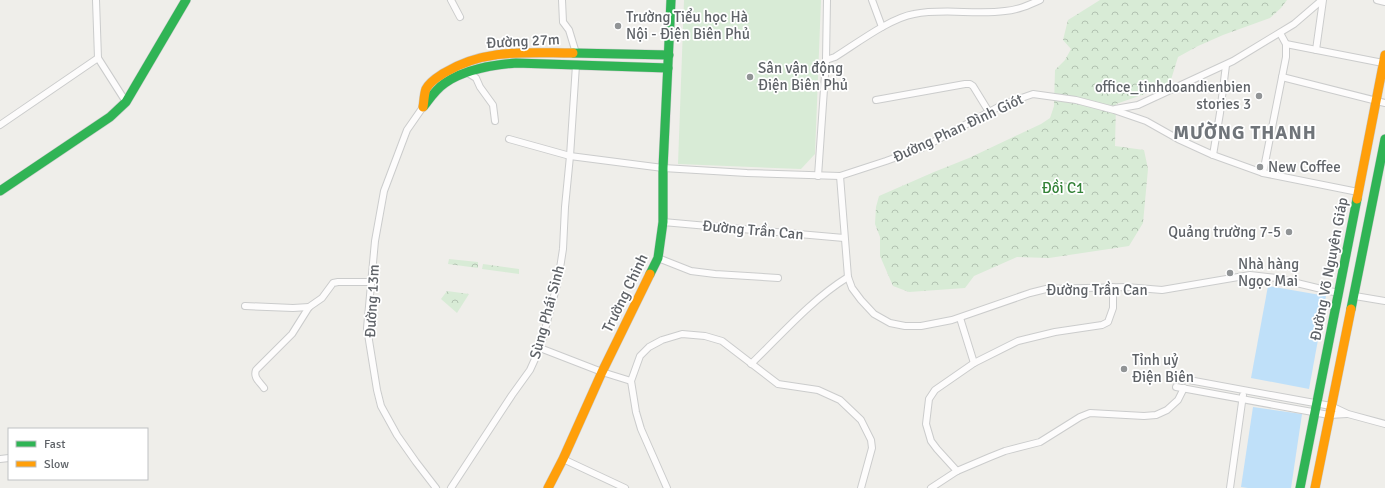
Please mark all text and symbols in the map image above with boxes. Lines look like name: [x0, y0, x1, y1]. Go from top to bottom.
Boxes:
place label: Trường Tiểu học Hà Nội - Điện Biên Phủ: [626, 8, 750, 43]
marker: Trường Tiểu học Hà Nội - Điện Biên Phủ: [613, 21, 623, 31]
street label: Đường 27m: [486, 30, 560, 52]
place label: Sân vận động Điện Biên Phủ: [758, 59, 848, 94]
marker: Sân vận động Điện Biên Phủ: [745, 72, 755, 82]
place label: office_tinhdoandienbien stories 3: [1095, 78, 1251, 113]
street label: Đường Phan Đình Giót: [890, 90, 1026, 166]
marker: office_tinhdoandienbien stories 3: [1254, 91, 1264, 101]
district label: MƯỜNG THANH: [1173, 121, 1317, 145]
place label: New Coffee: [1268, 158, 1341, 176]
marker: New Coffee: [1255, 162, 1265, 172]
park label: Đồi C1: [1042, 179, 1084, 197]
street label: Đường Võ Nguyên Giáp: [1306, 196, 1352, 342]
street label: Đường Trần Can: [702, 217, 804, 243]
place label: Quảng trường 7-5: [1168, 223, 1281, 241]
marker: Quảng trường 7-5: [1284, 227, 1294, 237]
street label: Trường Chinh: [598, 251, 652, 335]
place label: Nhà hàng Ngọc Mai: [1238, 255, 1299, 290]
street label: Sùng Phái Sinh: [526, 263, 568, 361]
street label: Đường 13m: [361, 264, 383, 338]
marker: Nhà hàng Ngọc Mai: [1225, 268, 1235, 278]
street label: Đường Trần Can: [1046, 281, 1148, 299]
place label: Tỉnh uỷ Điện Biên: [1132, 351, 1194, 386]
marker: Tỉnh uỷ Điện Biên: [1119, 364, 1129, 374]
legend: [8, 428, 148, 480]
text: Fast: [44, 437, 65, 452]
text: Slow: [44, 457, 69, 472]

